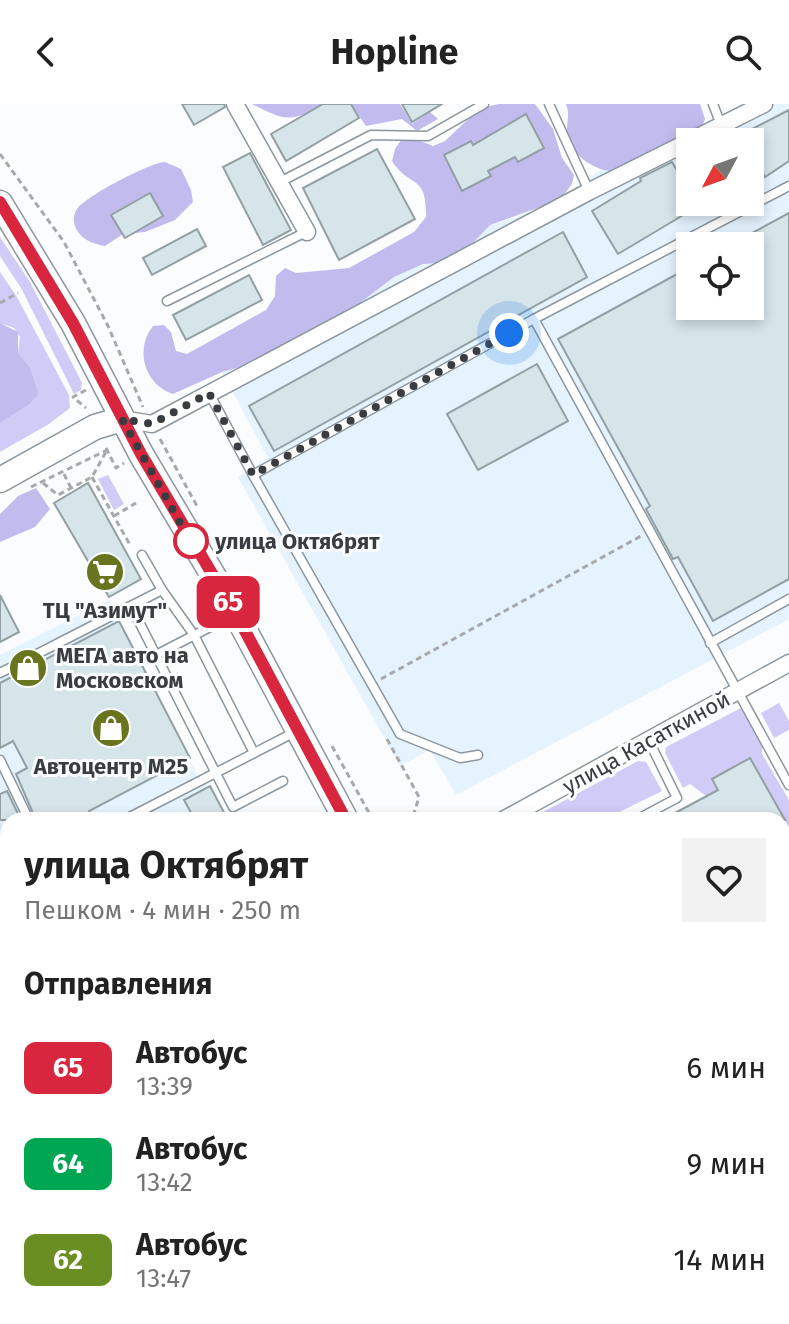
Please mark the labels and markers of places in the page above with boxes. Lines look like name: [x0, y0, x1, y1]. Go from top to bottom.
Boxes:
marker: улица Октябрят: [174, 524, 208, 558]
place label: улица Октябрят: [214, 528, 380, 555]
supermarket icon: ТЦ "Азимут": [84, 551, 126, 593]
place label: ТЦ "Азимут": [43, 597, 167, 624]
place label: МЕГА авто на Московском: [56, 642, 189, 694]
shop icon: МЕГА авто на Московском: [7, 647, 49, 689]
shop icon: Автоцентр М25: [90, 707, 132, 749]
place label: Автоцентр М25: [33, 753, 188, 780]

